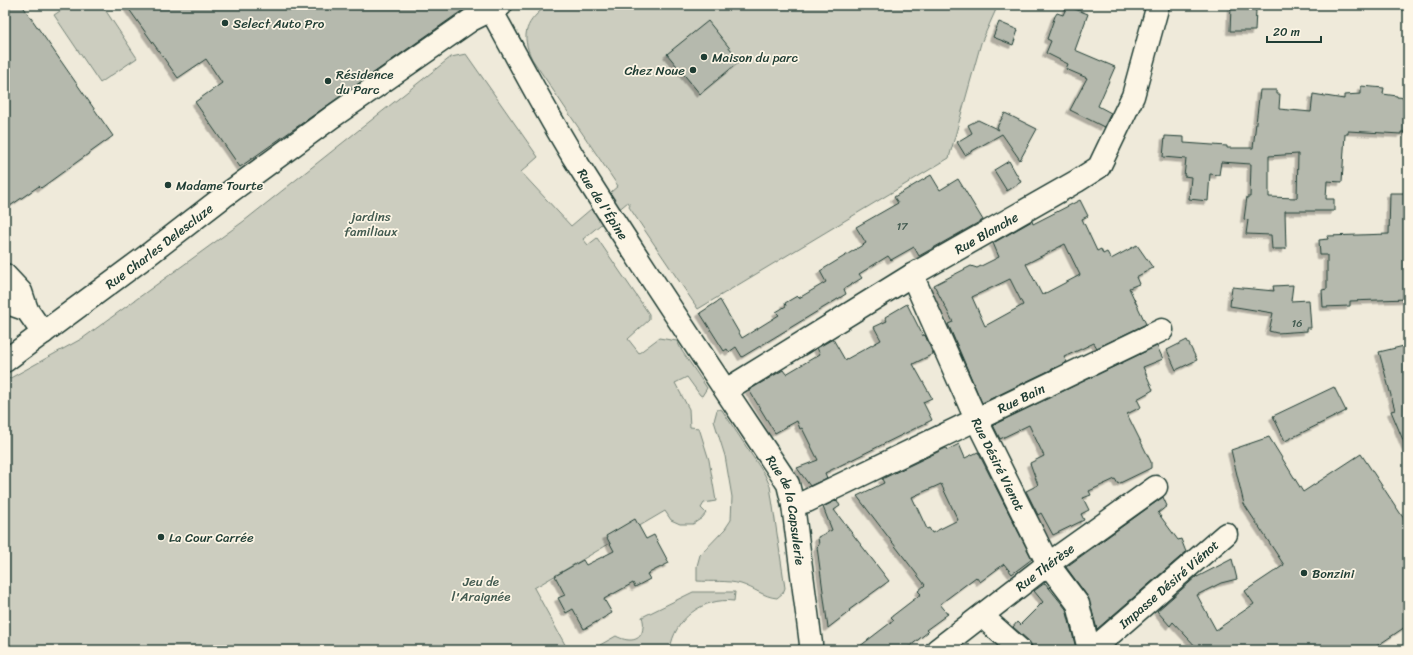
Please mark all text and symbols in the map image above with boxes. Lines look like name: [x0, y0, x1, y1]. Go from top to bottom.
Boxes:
place label: Select Auto Pro: [233, 12, 325, 35]
marker: Select Auto Pro: [220, 18, 230, 28]
scale bar: [1267, 18, 1321, 44]
text: 20 m: [1273, 21, 1300, 43]
place label: Maison du parc: [712, 46, 798, 69]
marker: Maison du parc: [699, 52, 709, 62]
place label: Chez Noue: [624, 59, 685, 82]
place label: Résidence du Parc: [336, 63, 394, 101]
marker: Chez Noue: [688, 65, 698, 75]
marker: Résidence du Parc: [323, 76, 333, 86]
street label: Rue de l'Épine: [571, 164, 634, 245]
place label: Madame Tourte: [176, 174, 263, 197]
marker: Madame Tourte: [163, 180, 173, 190]
street label: Rue Charles Delescluze: [100, 197, 219, 295]
park label: jardins familiaux: [344, 205, 398, 243]
street label: Rue Blanche: [950, 206, 1023, 261]
house number: 17: [897, 217, 908, 236]
house number: 16: [1292, 314, 1302, 333]
street label: Rue Bain: [993, 377, 1049, 420]
street label: Rue Désiré Vienot: [965, 414, 1031, 515]
street label: Rue de la Capsulerie: [760, 450, 812, 566]
place label: La Cour Carrée: [169, 526, 254, 549]
marker: La Cour Carrée: [156, 532, 166, 542]
street label: Impasse Désiré Viénot: [1112, 534, 1224, 635]
street label: Rue Thérèse: [1010, 537, 1080, 597]
place label: Bonzini: [1312, 562, 1355, 585]
marker: Bonzini: [1299, 568, 1309, 578]
park label: Jeu de l'Araignée: [451, 570, 511, 608]

